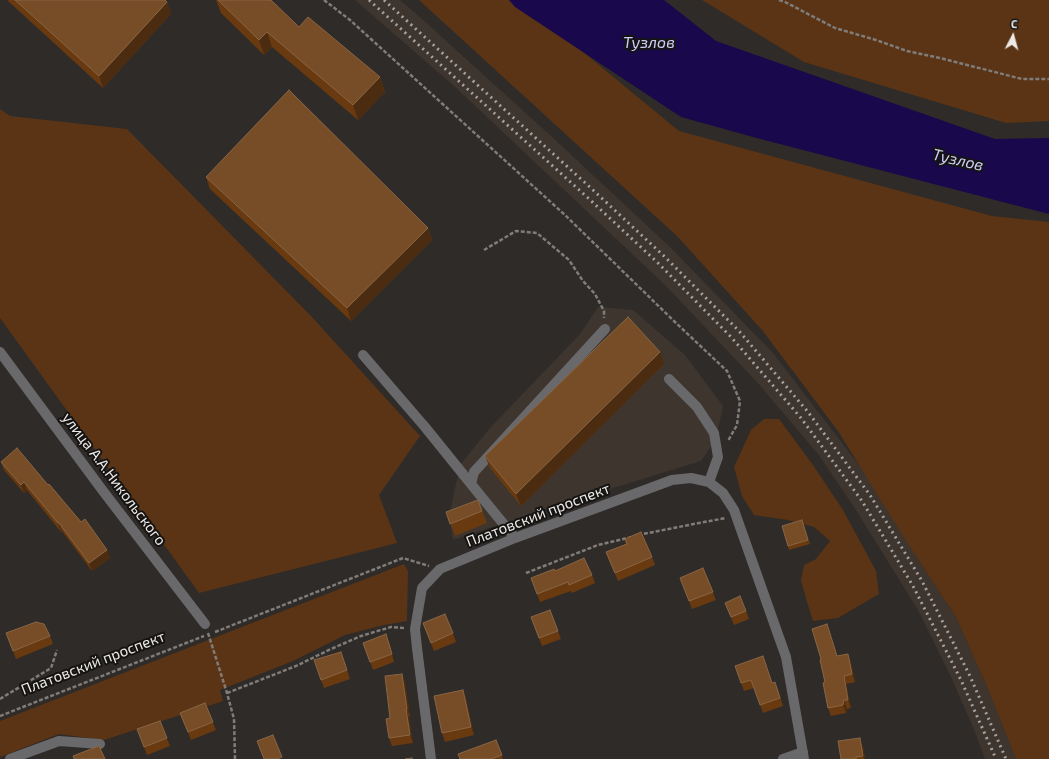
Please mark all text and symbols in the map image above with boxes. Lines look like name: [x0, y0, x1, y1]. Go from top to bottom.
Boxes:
north arrow: [993, 16, 1033, 56]
text: С: [1010, 17, 1018, 30]
water label: Тузлов: [623, 33, 675, 53]
water label: Тузлов: [931, 145, 985, 175]
street label: улица А.А.Никольского: [58, 409, 170, 549]
street label: Платовский проспект: [464, 479, 612, 551]
street label: Платовский проспект: [19, 627, 167, 699]

